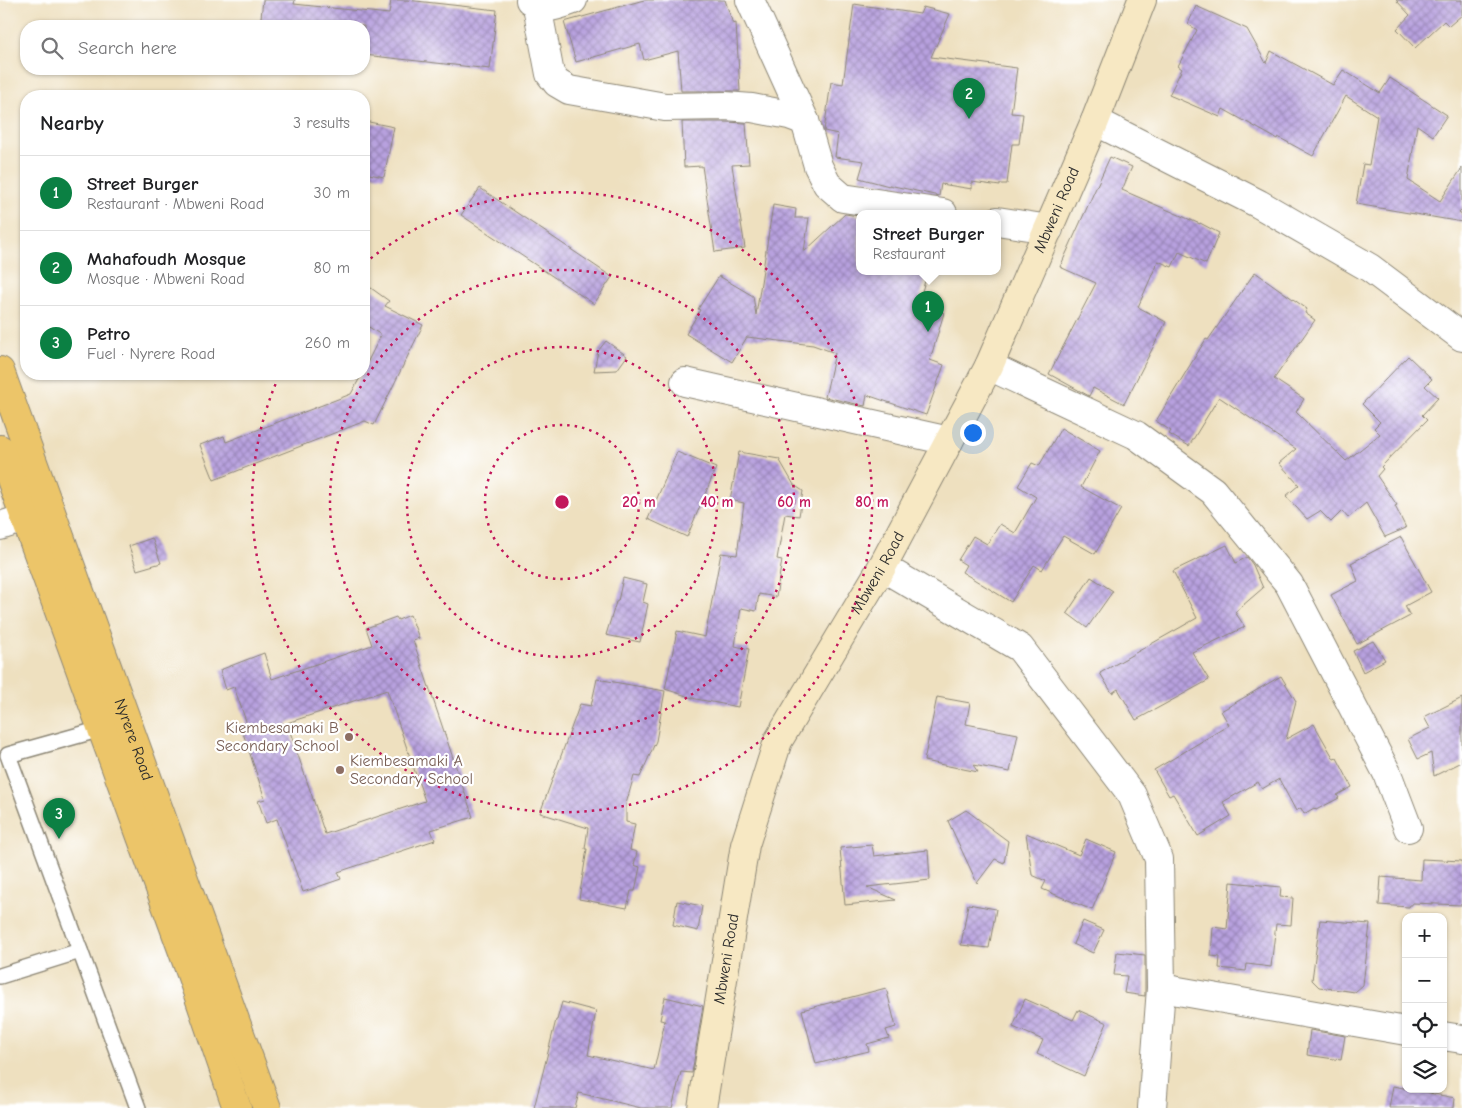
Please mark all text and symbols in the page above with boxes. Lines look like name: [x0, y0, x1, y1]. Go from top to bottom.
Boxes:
search box: [20, 20, 370, 75]
icon: search: [38, 34, 66, 62]
text: Search here: [78, 37, 177, 59]
pin: 2: [953, 78, 985, 119]
text: Nearby: [40, 111, 104, 135]
text: 3 results: [293, 114, 350, 132]
street label: Mbweni Road: [1030, 164, 1083, 256]
text: Street Burger: [87, 173, 198, 195]
text: 1: [53, 184, 59, 202]
text: 30 m: [314, 184, 350, 202]
text: Restaurant · Mbweni Road: [87, 195, 264, 213]
popup: [856, 210, 1001, 275]
text: Street Burger: [873, 223, 984, 245]
text: Restaurant: [873, 245, 945, 263]
text: Mahafoudh Mosque: [87, 248, 246, 270]
text: 2: [52, 259, 60, 277]
text: 80 m: [313, 259, 350, 277]
text: Mosque · Mbweni Road: [87, 270, 245, 288]
pin: 1: [912, 291, 944, 332]
text: Petro: [87, 323, 130, 345]
text: 3: [52, 334, 60, 352]
text: 260 m: [305, 334, 350, 352]
text: Fuel · Nyrere Road: [87, 345, 215, 363]
your location: [960, 420, 986, 446]
centre of rings: [553, 493, 571, 511]
text: 20 m: [622, 493, 656, 511]
text: 40 m: [701, 493, 734, 511]
text: 60 m: [777, 493, 811, 511]
text: 80 m: [855, 493, 889, 511]
street label: Mbweni Road: [847, 529, 908, 617]
street label: Nyrere Road: [110, 696, 157, 783]
place label: Kiembesamaki B Secondary School: [216, 719, 339, 755]
marker: Kiembesamaki B Secondary School: [343, 731, 355, 743]
place label: Kiembesamaki A Secondary School: [350, 752, 473, 788]
marker: Kiembesamaki A Secondary School: [334, 764, 346, 776]
pin: 3: [43, 798, 75, 839]
street label: Mbweni Road: [710, 912, 743, 1006]
map controls: [1402, 913, 1447, 1093]
button: +: [1402, 913, 1447, 958]
button: −: [1402, 958, 1447, 1003]
button: locate: [1402, 1003, 1447, 1048]
button: layers: [1402, 1048, 1447, 1093]

